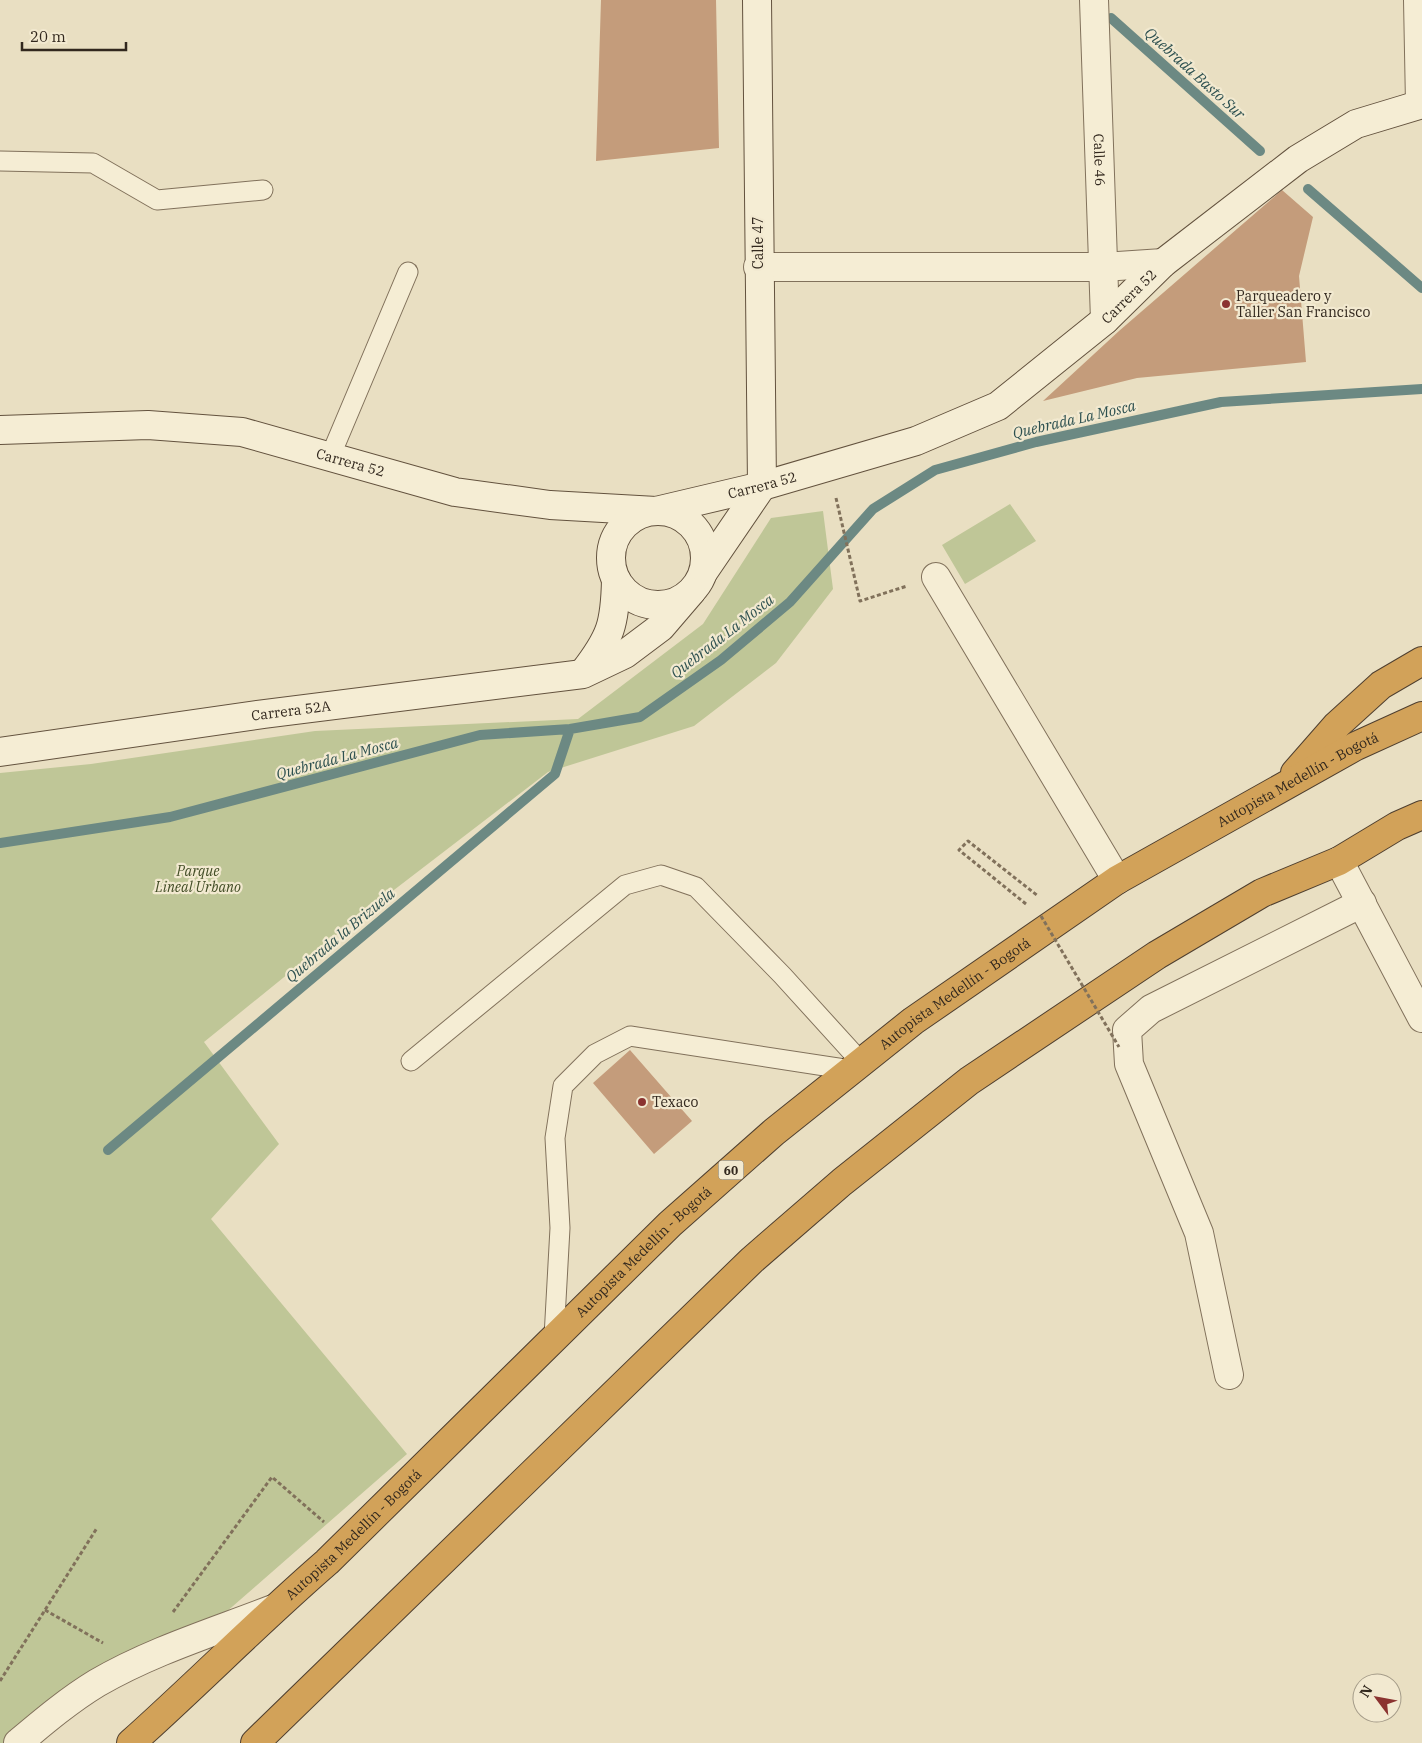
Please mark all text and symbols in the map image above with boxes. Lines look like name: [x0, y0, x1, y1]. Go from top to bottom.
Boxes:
scale bar: [22, 20, 126, 52]
water label: Quebrada Basto Sur: [1141, 23, 1250, 123]
text: 20 m: [30, 27, 66, 46]
street label: Calle 46: [1090, 133, 1109, 186]
street label: Calle 47: [749, 217, 767, 269]
street label: Carrera 52: [1097, 265, 1160, 328]
place label: Parqueadero y Taller San Francisco: [1236, 287, 1370, 321]
marker: Parqueadero y Taller San Francisco: [1220, 298, 1232, 310]
water label: Quebrada La Mosca: [1011, 395, 1138, 442]
street label: Carrera 52: [314, 444, 387, 481]
street label: Carrera 52: [726, 467, 799, 503]
water label: Quebrada La Mosca: [667, 589, 778, 682]
street label: Carrera 52A: [250, 697, 332, 725]
street label: Autopista Medellín - Bogotá: [1214, 728, 1382, 831]
water label: Quebrada La Mosca: [274, 732, 401, 783]
park label: Parque Lineal Urbano: [154, 862, 241, 896]
water label: Quebrada la Brizuela: [281, 883, 399, 986]
street label: Autopista Medellín - Bogotá: [875, 933, 1034, 1054]
place label: Texaco: [652, 1093, 698, 1111]
marker: Texaco: [636, 1096, 648, 1108]
road number: 60: [718, 1160, 744, 1180]
street label: Autopista Medellín - Bogotá: [572, 1182, 715, 1321]
street label: Autopista Medellín - Bogotá: [282, 1465, 425, 1604]
north arrow: [1352, 1673, 1402, 1723]
text: N: [1355, 1682, 1377, 1701]

